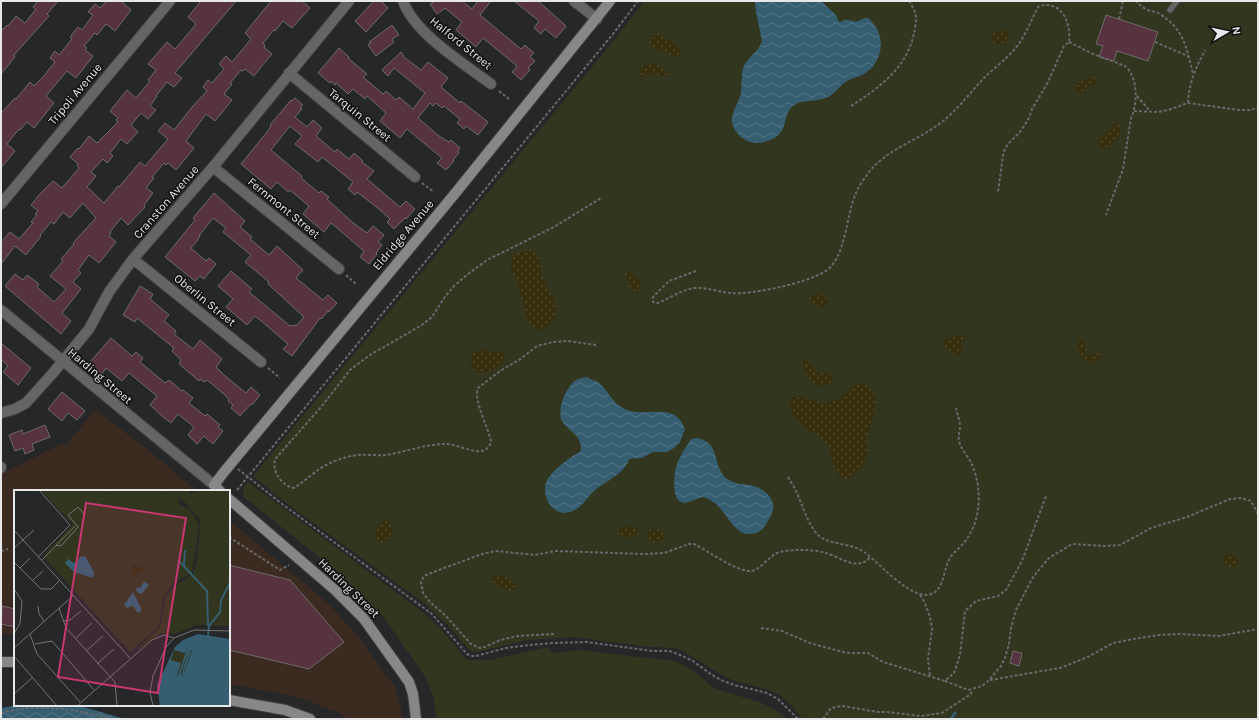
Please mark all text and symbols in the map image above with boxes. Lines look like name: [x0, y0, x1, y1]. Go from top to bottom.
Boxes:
north arrow: [1207, 12, 1247, 52]
street label: Halford Street: [427, 14, 495, 73]
text: N: [1229, 26, 1243, 35]
street label: Tripoli Avenue: [45, 60, 105, 128]
street label: Tarquin Street: [326, 85, 395, 145]
street label: Cranston Avenue: [130, 162, 202, 242]
street label: Fernmont Street: [245, 175, 323, 242]
street label: Eldridge Avenue: [370, 197, 436, 273]
street label: Oberlin Street: [171, 271, 239, 329]
street label: Harding Street: [65, 345, 135, 407]
inset map: [14, 490, 230, 706]
street label: Harding Street: [316, 555, 383, 621]

